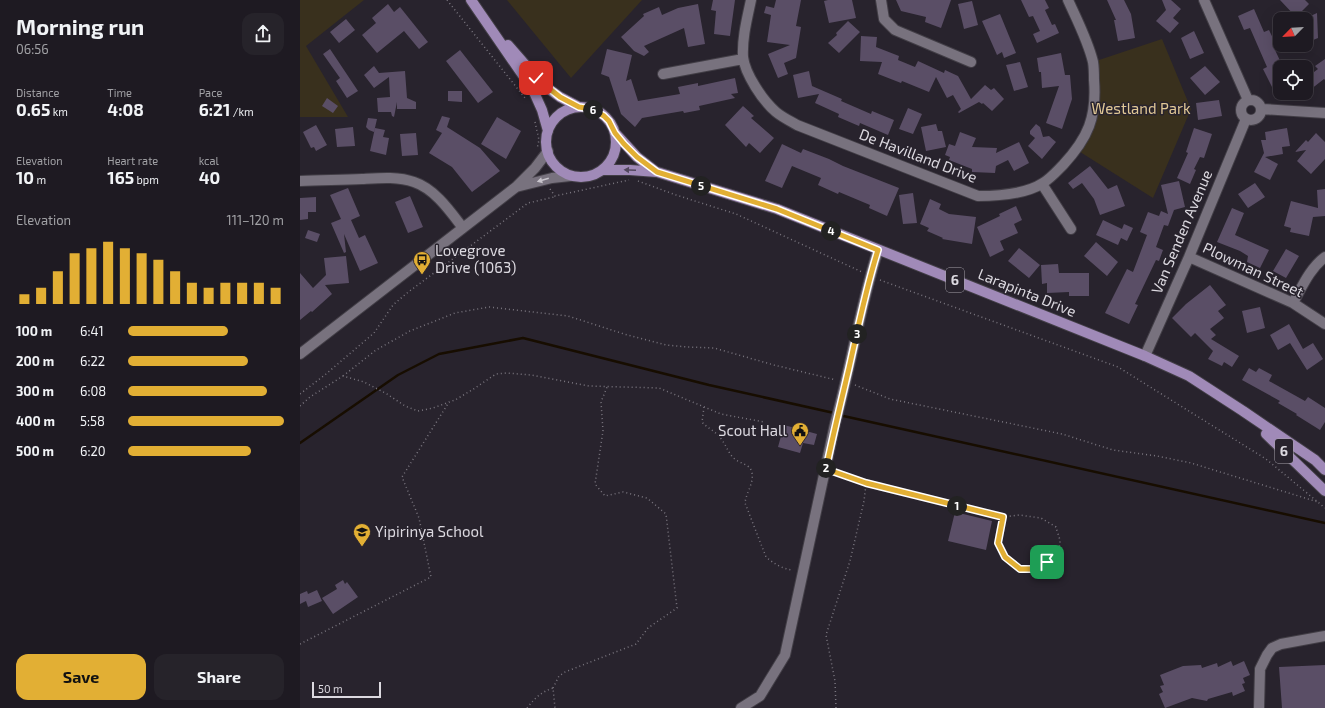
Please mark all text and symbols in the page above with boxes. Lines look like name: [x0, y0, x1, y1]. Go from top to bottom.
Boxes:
north arrow: [1273, 12, 1313, 52]
map controls: [1273, 12, 1313, 100]
text: Morning run: [16, 13, 144, 39]
button: share: [242, 13, 284, 55]
text: 06:56: [16, 41, 49, 57]
button: locate: [1273, 60, 1313, 100]
pin: [519, 61, 553, 95]
icon: check: [525, 67, 547, 89]
text: Distance: [16, 86, 59, 99]
text: Time: [107, 86, 132, 99]
text: Pace: [199, 86, 222, 99]
text: 0.65: [16, 99, 50, 119]
text: 4:08: [107, 99, 144, 119]
text: 6:21: [199, 99, 230, 119]
park label: Westland Park: [1091, 99, 1191, 117]
pin: 6: [583, 100, 603, 120]
text: 6: [590, 103, 596, 116]
text: km: [50, 105, 68, 118]
text: /km: [230, 105, 254, 118]
street label: De Havilland Drive: [857, 124, 980, 186]
text: Elevation: [16, 154, 63, 167]
text: Heart rate: [107, 154, 158, 167]
text: kcal: [199, 154, 219, 167]
one-way arrow: [624, 166, 636, 173]
text: 10: [16, 167, 34, 187]
text: 165: [107, 167, 134, 187]
text: 40: [199, 167, 220, 187]
street label: Van Senden Avenue: [1147, 167, 1215, 296]
text: m: [34, 173, 46, 186]
text: bpm: [134, 173, 159, 186]
pin: 5: [691, 176, 711, 196]
one-way arrow: [537, 177, 549, 183]
text: 5: [698, 179, 704, 192]
text: Elevation: [16, 212, 71, 228]
text: 111–120 m: [227, 212, 284, 228]
pin: 4: [821, 221, 841, 241]
text: 4: [827, 224, 835, 237]
street label: Plowman Street: [1200, 238, 1307, 300]
place label: Lovegrove Drive (1063): [435, 241, 516, 276]
bus stop icon: Lovegrove Drive (1063): [412, 250, 432, 275]
street label: Larapinta Drive: [976, 264, 1079, 320]
road number: 6: [946, 268, 964, 292]
text: 100 m: [16, 323, 52, 339]
text: 6:41: [80, 323, 104, 339]
pin: 3: [847, 324, 867, 344]
text: 3: [854, 327, 860, 340]
text: 200 m: [16, 353, 54, 369]
text: 6:22: [80, 353, 105, 369]
text: 300 m: [16, 383, 54, 399]
text: 6:08: [80, 383, 106, 399]
text: 400 m: [16, 413, 55, 429]
text: 5:58: [80, 413, 105, 429]
place label: Scout Hall: [718, 421, 788, 439]
public building icon: Scout Hall: [790, 421, 810, 446]
road number: 6: [1275, 439, 1293, 463]
text: 500 m: [16, 443, 54, 459]
text: 6:20: [80, 443, 106, 459]
pin: 2: [816, 458, 836, 478]
text: 2: [823, 461, 829, 474]
pin: 1: [947, 496, 967, 516]
text: 1: [955, 499, 959, 512]
school or university icon: Yipirinya School: [352, 522, 372, 547]
place label: Yipirinya School: [375, 522, 484, 540]
pin: [1030, 545, 1064, 579]
icon: arrive: [1036, 551, 1058, 573]
button: Save: [16, 654, 146, 700]
button: Share: [154, 654, 284, 700]
scale bar: [312, 680, 381, 699]
text: 50 m: [318, 682, 343, 695]

